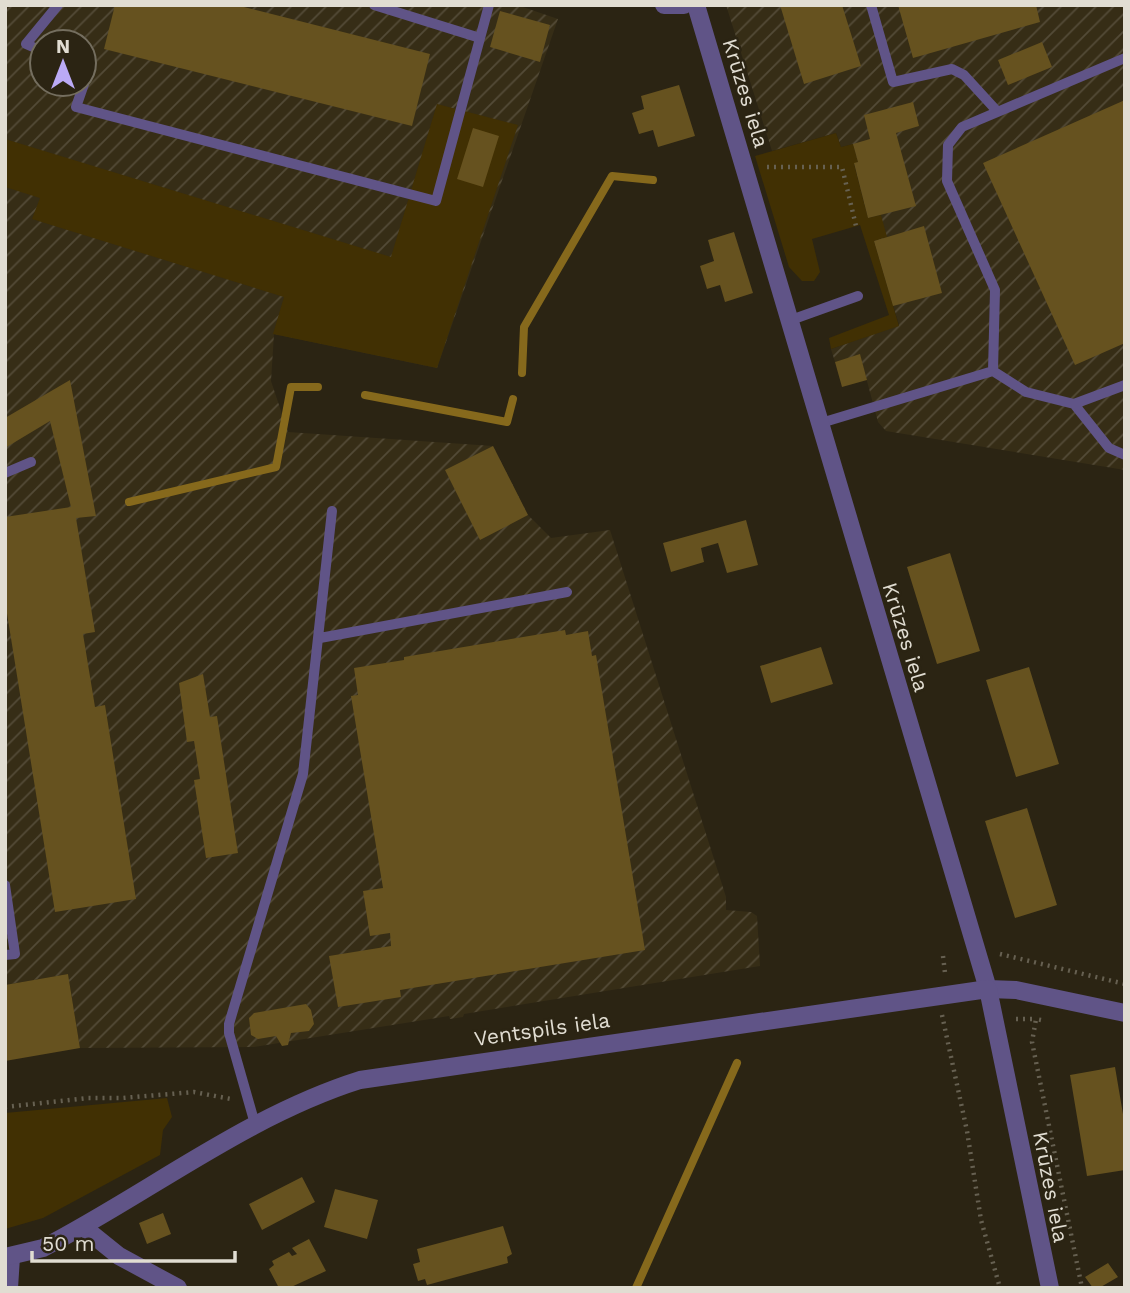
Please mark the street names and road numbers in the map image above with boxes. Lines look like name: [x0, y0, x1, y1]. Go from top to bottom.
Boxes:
street label: Krūzes iela: [718, 35, 774, 151]
street label: Krūzes iela: [878, 579, 934, 695]
street label: Ventspils iela: [472, 1007, 612, 1051]
street label: Krūzes iela: [1028, 1129, 1074, 1245]

